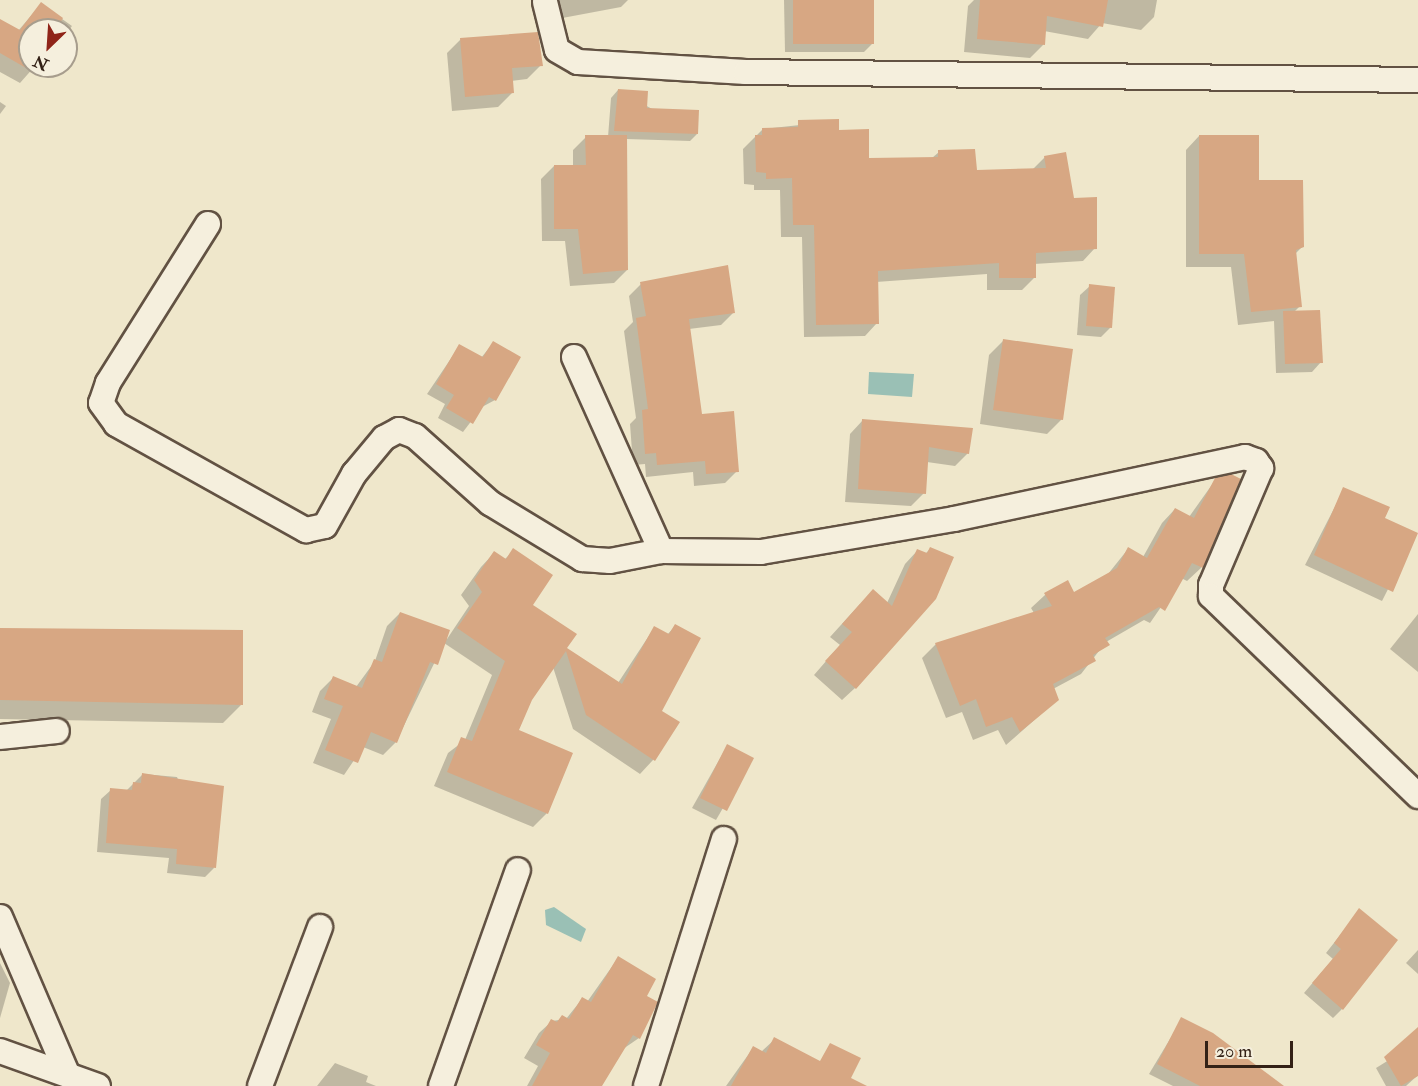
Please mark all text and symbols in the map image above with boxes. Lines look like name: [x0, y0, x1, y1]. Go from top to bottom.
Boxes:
north arrow: [18, 18, 78, 78]
text: N: [31, 50, 52, 75]
scale bar: [1208, 1029, 1296, 1067]
text: 20 m: [1216, 1040, 1252, 1063]

